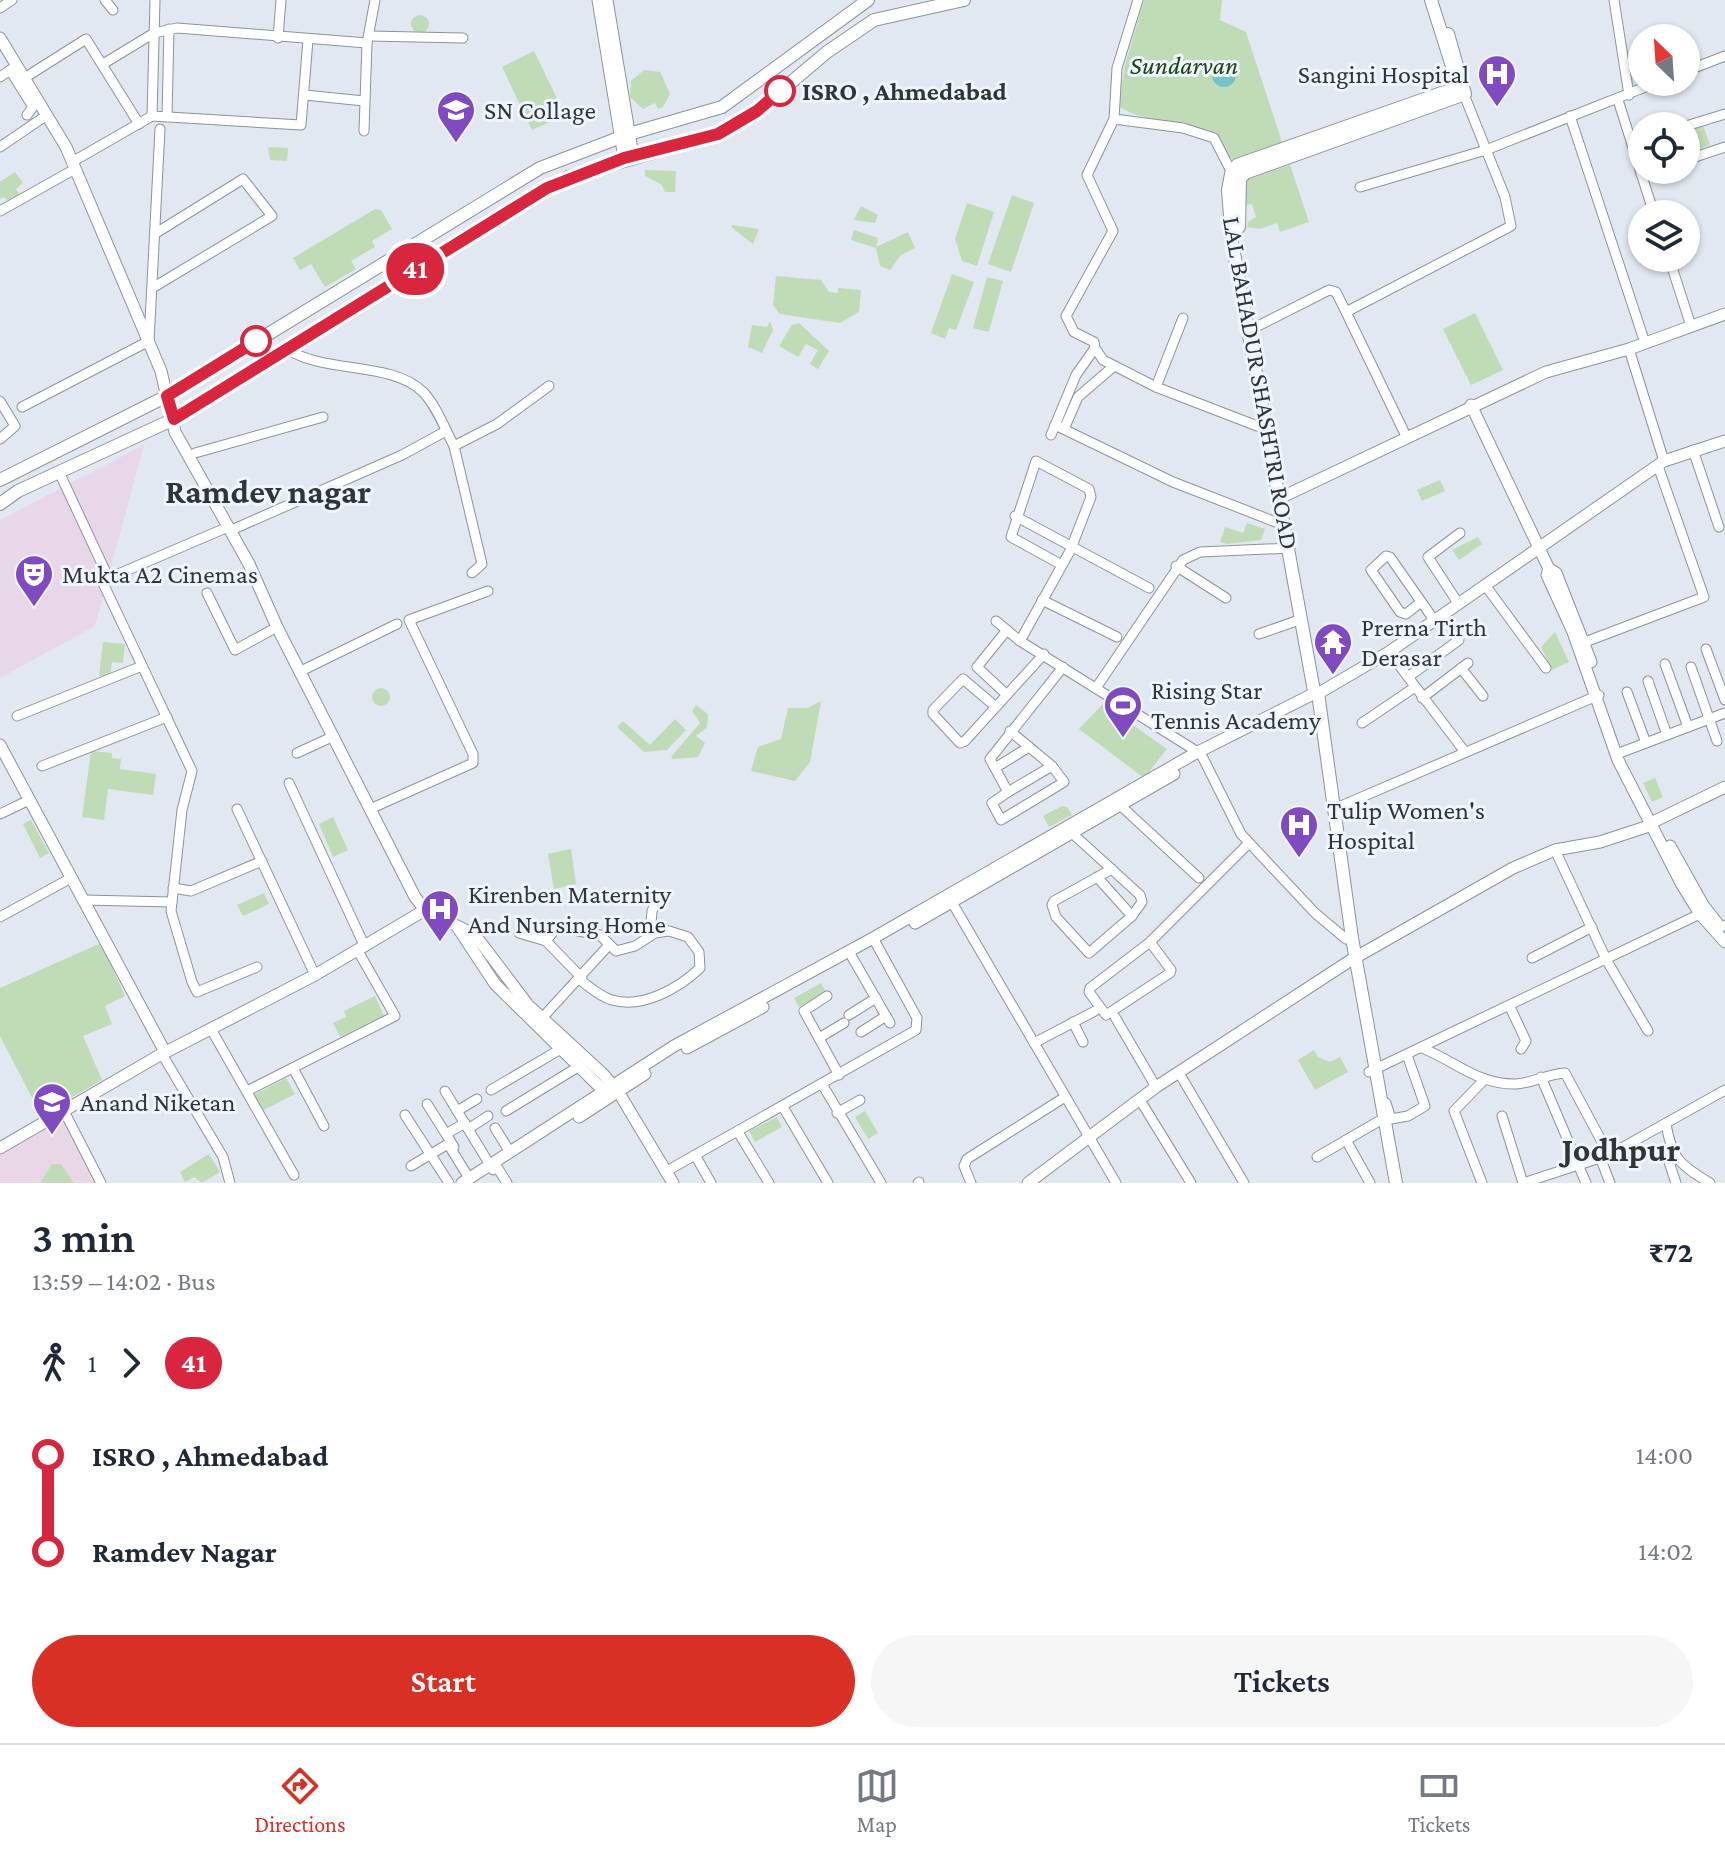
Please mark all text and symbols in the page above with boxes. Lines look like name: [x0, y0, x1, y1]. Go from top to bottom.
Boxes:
north arrow: [1628, 24, 1700, 96]
map controls: [1628, 24, 1700, 272]
park label: Sundarvan: [1130, 51, 1238, 80]
hospital icon: Sangini Hospital: [1476, 53, 1518, 108]
place label: Sangini Hospital: [1298, 60, 1469, 89]
marker: ISRO , Ahmedabad: [765, 76, 795, 106]
place label: ISRO , Ahmedabad: [802, 77, 1007, 106]
school or university icon: SN Collage: [435, 89, 477, 144]
place label: SN Collage: [484, 96, 596, 125]
button: locate: [1628, 112, 1700, 184]
button: layers: [1628, 200, 1700, 272]
street label: LAL BAHADUR SHASHTRI ROAD: [1217, 214, 1304, 552]
line badge: 41: [379, 243, 451, 295]
text: 41: [402, 253, 428, 284]
unlabelled marker: [241, 326, 271, 356]
district label: Ramdev nagar: [165, 473, 372, 510]
theatre icon: Mukta A2 Cinemas: [13, 553, 55, 608]
place label: Mukta A2 Cinemas: [62, 560, 258, 589]
place label: Prerna Tirth Derasar: [1361, 613, 1487, 672]
temple icon: Prerna Tirth Derasar: [1312, 621, 1354, 676]
place label: Rising Star Tennis Academy: [1151, 676, 1322, 735]
sports icon: Rising Star Tennis Academy: [1102, 684, 1144, 739]
place label: Tulip Women's Hospital: [1327, 796, 1485, 855]
hospital icon: Tulip Women's Hospital: [1278, 804, 1320, 859]
place label: Kirenben Maternity And Nursing Home: [468, 880, 672, 939]
hospital icon: Kirenben Maternity And Nursing Home: [419, 888, 461, 943]
school or university icon: Anand Niketan: [31, 1081, 73, 1136]
place label: Anand Niketan: [80, 1088, 235, 1117]
district label: Jodhpur: [1559, 1131, 1681, 1168]
text: 3 min: [32, 1213, 135, 1261]
text: ₹72: [1649, 1235, 1693, 1268]
text: 13:59 – 14:02 · Bus: [32, 1267, 215, 1296]
icon: walk: [32, 1341, 76, 1385]
icon: forward: [109, 1341, 153, 1385]
text: 41: [181, 1347, 206, 1378]
text: 1: [88, 1349, 97, 1378]
text: ISRO , Ahmedabad: [92, 1439, 328, 1472]
text: 14:00: [1636, 1441, 1693, 1470]
text: Ramdev Nagar: [92, 1535, 277, 1568]
text: 14:02: [1638, 1537, 1693, 1566]
button: Start: [32, 1635, 855, 1727]
button: Tickets: [871, 1635, 1693, 1727]
tab: Directions: [255, 1764, 346, 1837]
tab: Map: [855, 1764, 899, 1837]
tab: Tickets: [1408, 1764, 1470, 1837]

